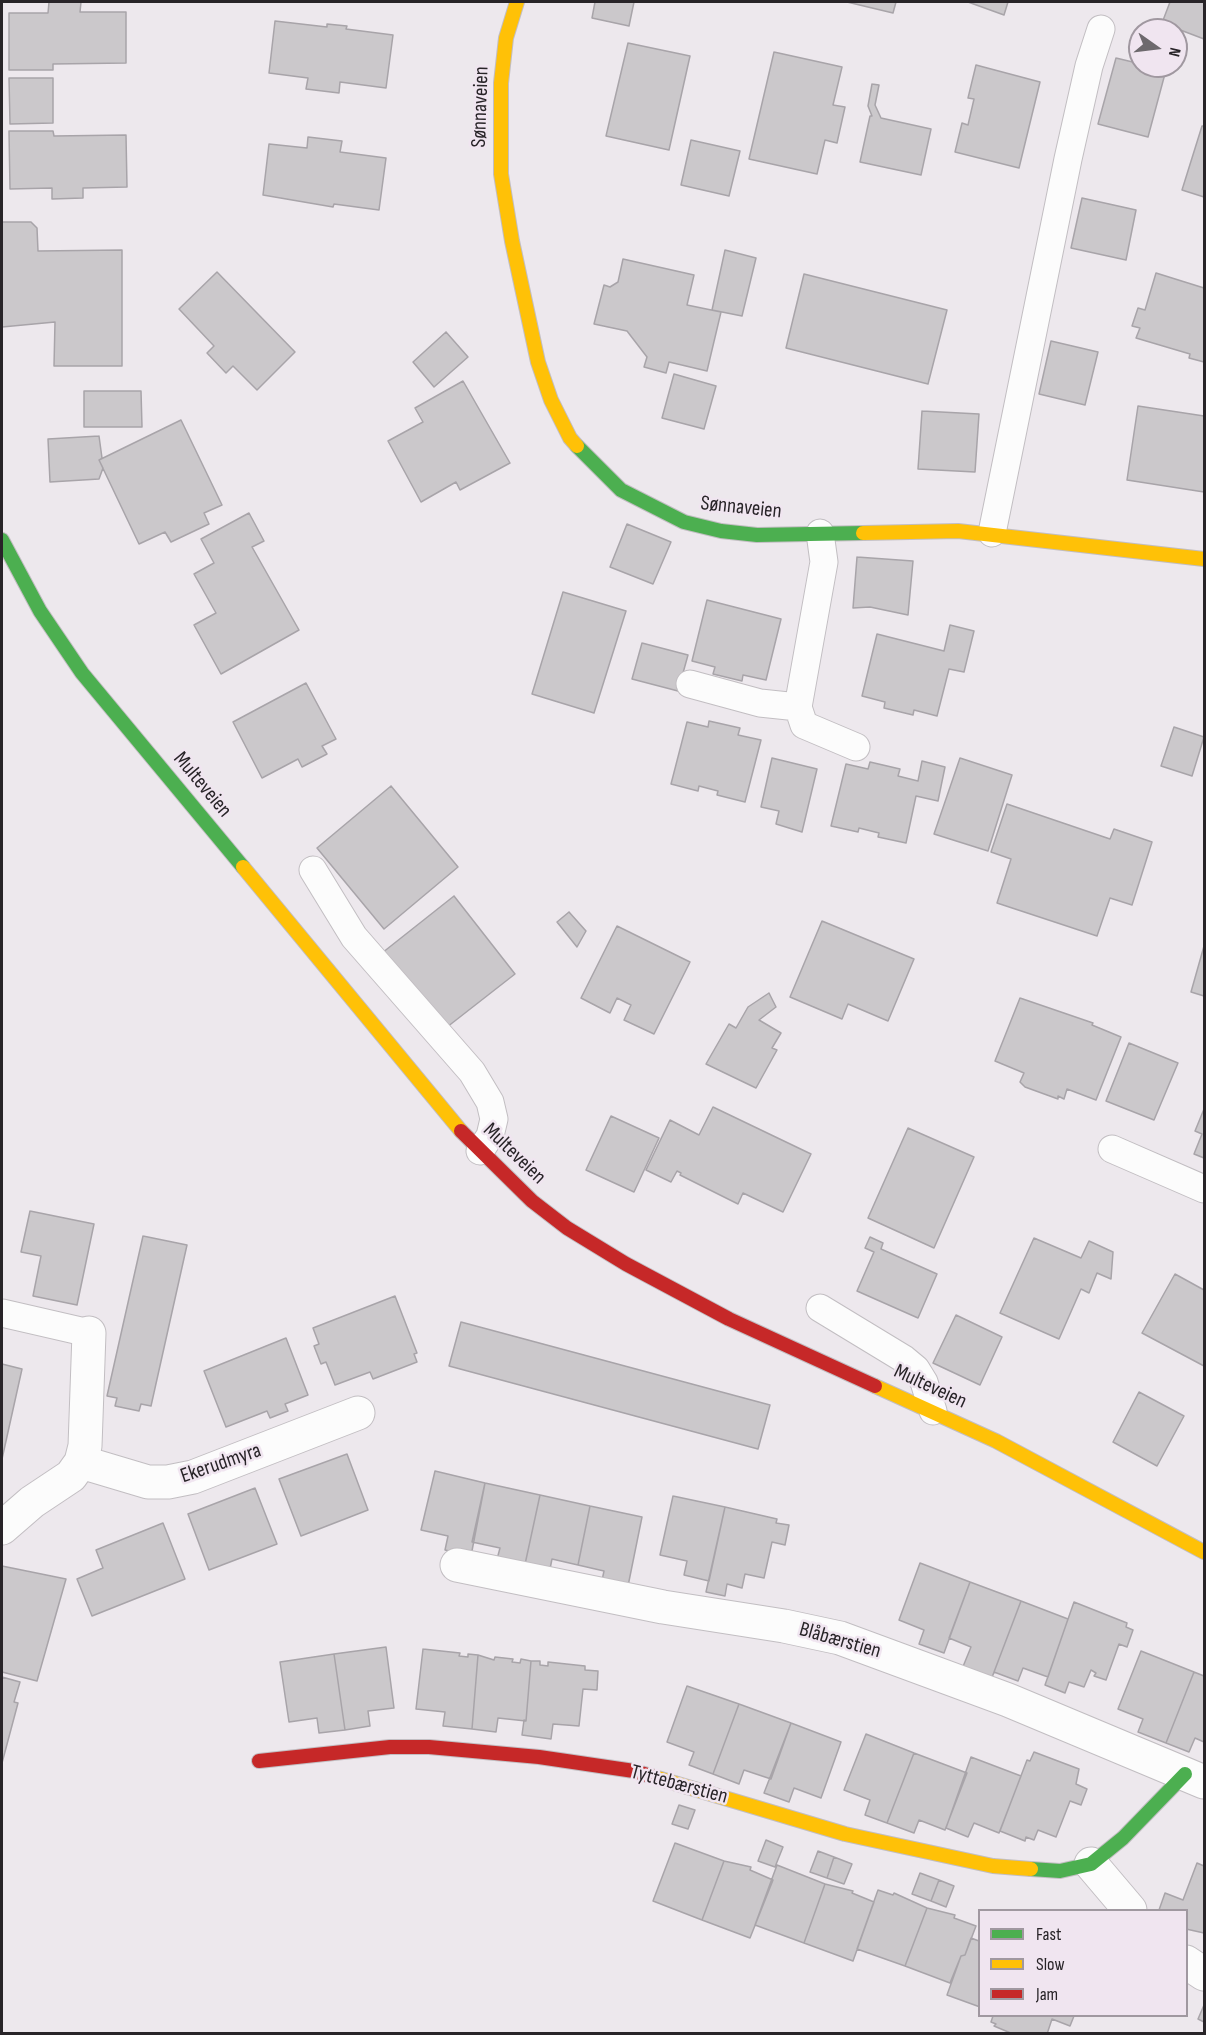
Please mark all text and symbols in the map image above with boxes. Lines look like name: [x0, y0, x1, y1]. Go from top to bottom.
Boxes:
north arrow: [1128, 18, 1188, 78]
text: N: [1164, 46, 1184, 58]
street label: Sønnaveien: [467, 66, 495, 148]
street label: Sønnaveien: [699, 491, 783, 525]
street label: Multeveien: [167, 747, 237, 823]
street label: Multeveien: [477, 1118, 551, 1190]
street label: Multeveien: [890, 1359, 970, 1415]
street label: Ekerudmyra: [177, 1438, 265, 1490]
street label: Blåbærstien: [796, 1617, 884, 1665]
street label: Tyttebærstien: [628, 1760, 730, 1810]
legend: [978, 1909, 1188, 2017]
text: Fast: [1036, 1924, 1061, 1945]
text: Slow: [1036, 1954, 1065, 1975]
text: Jam: [1036, 1984, 1058, 2005]

